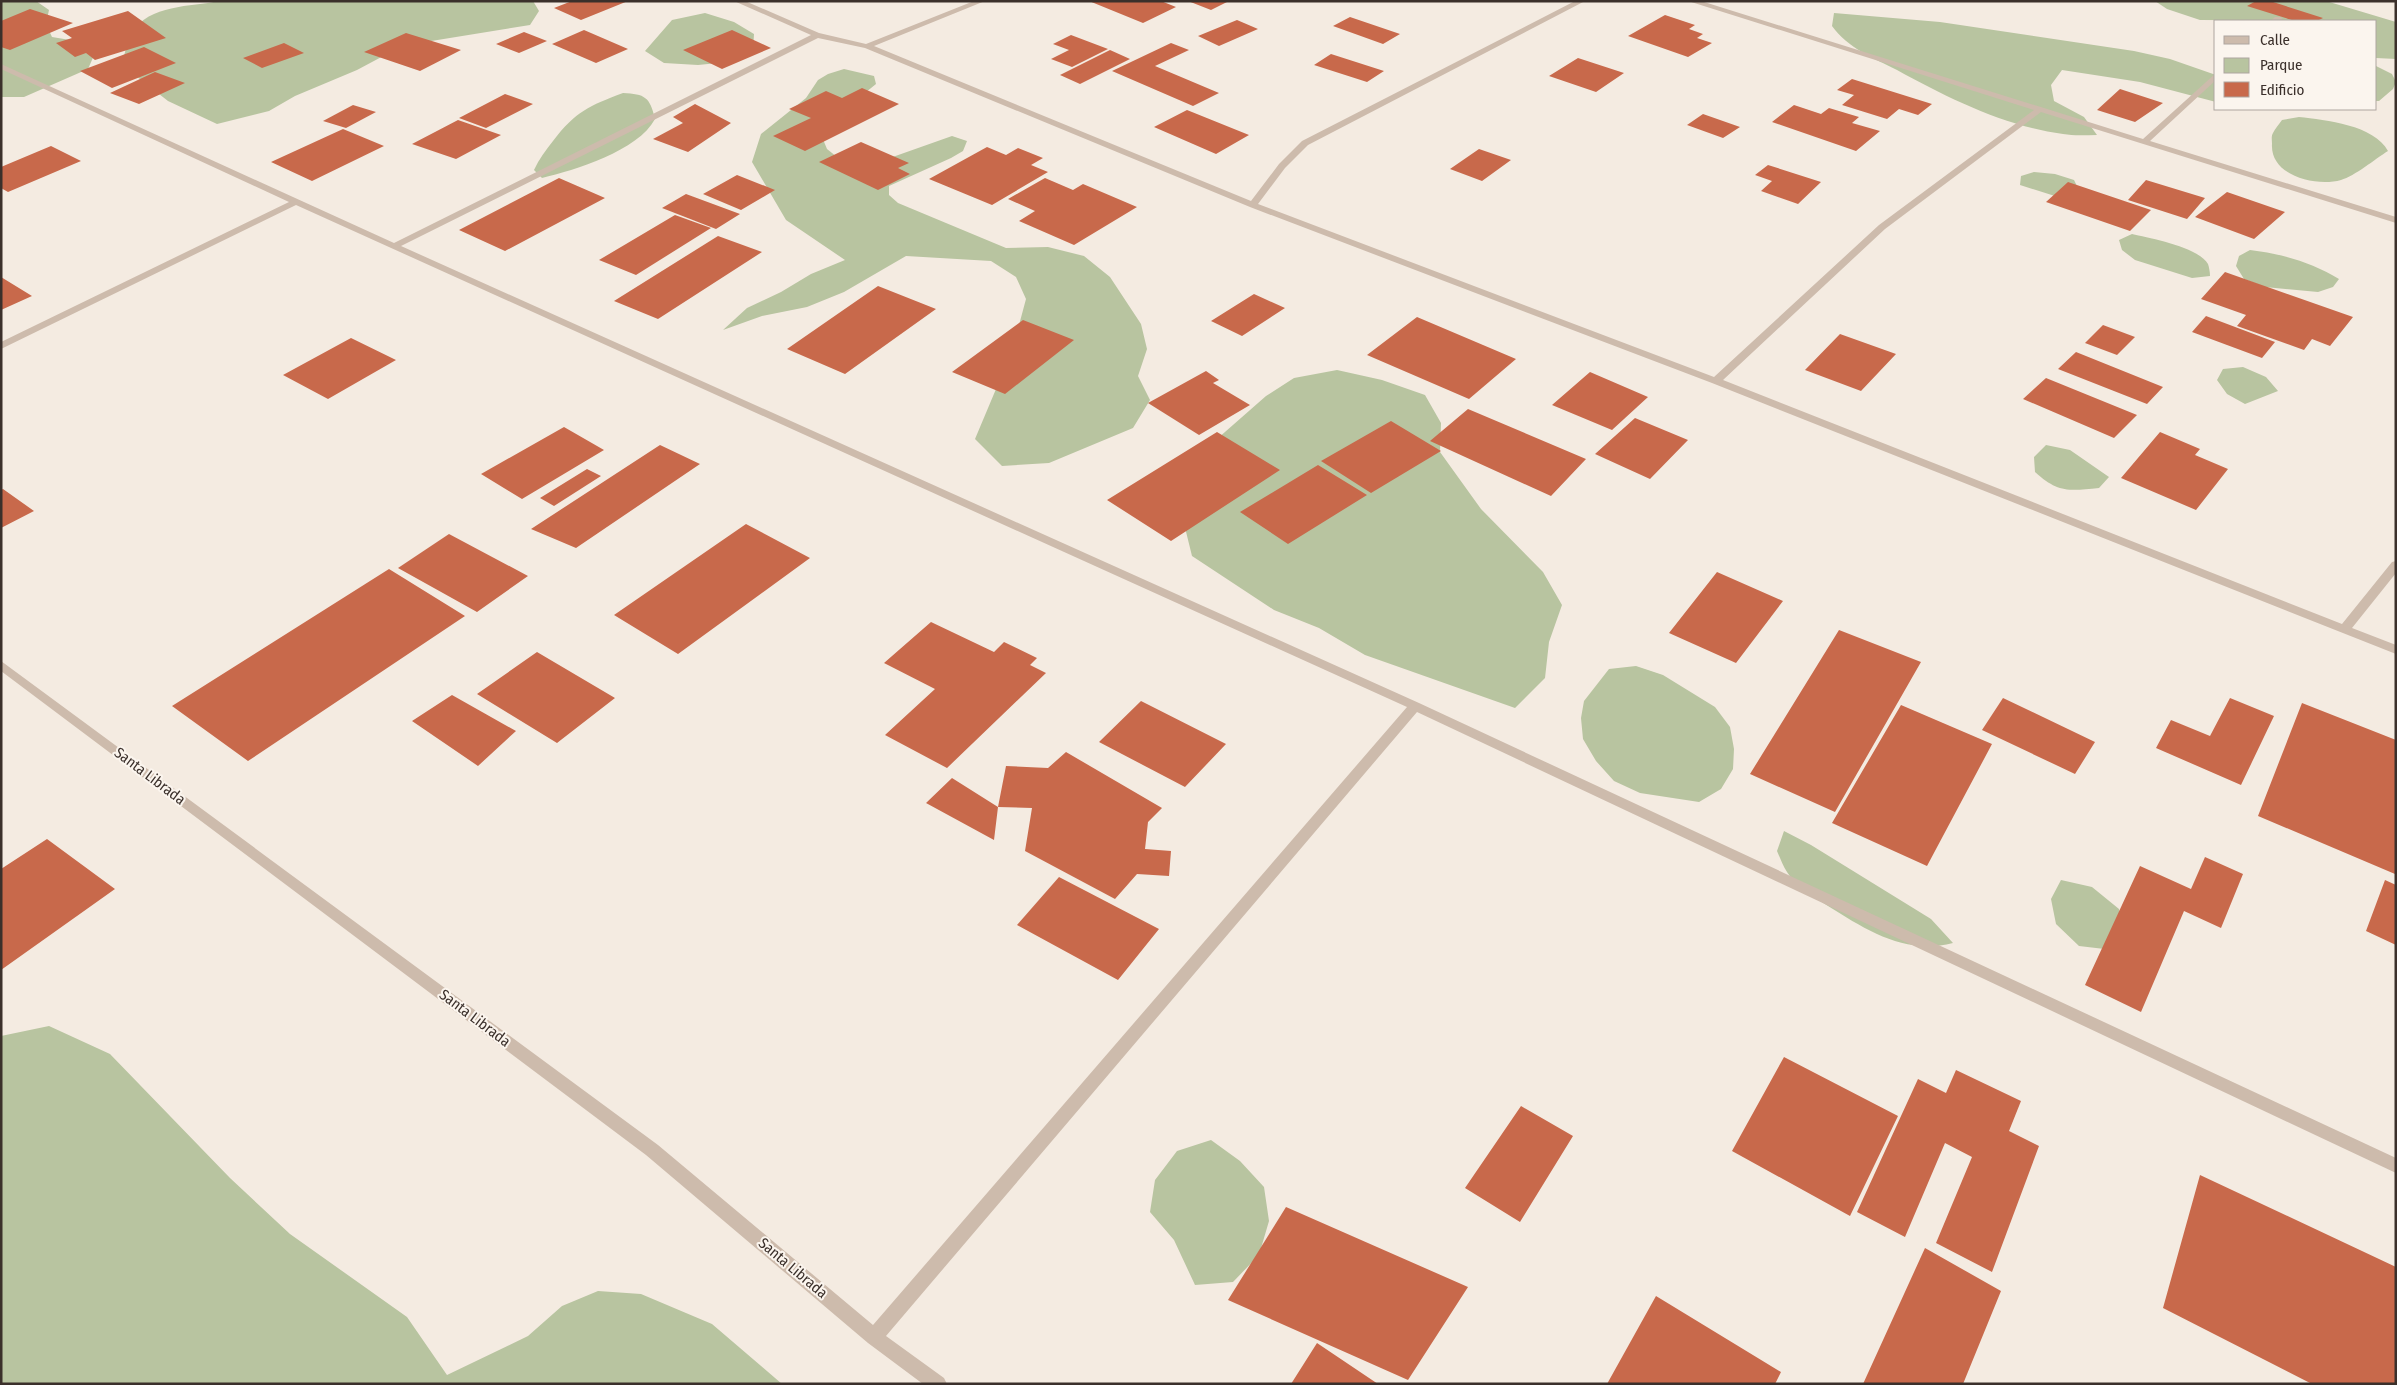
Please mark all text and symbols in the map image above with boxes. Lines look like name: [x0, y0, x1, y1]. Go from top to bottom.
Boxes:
legend: [2214, 20, 2377, 110]
text: Calle: [2260, 31, 2290, 49]
text: Parque: [2260, 56, 2303, 74]
text: Edificio: [2260, 81, 2305, 99]
street label: Santa Librada: [111, 743, 189, 809]
street label: Santa Librada: [436, 985, 514, 1051]
street label: Santa Librada: [755, 1234, 831, 1302]

